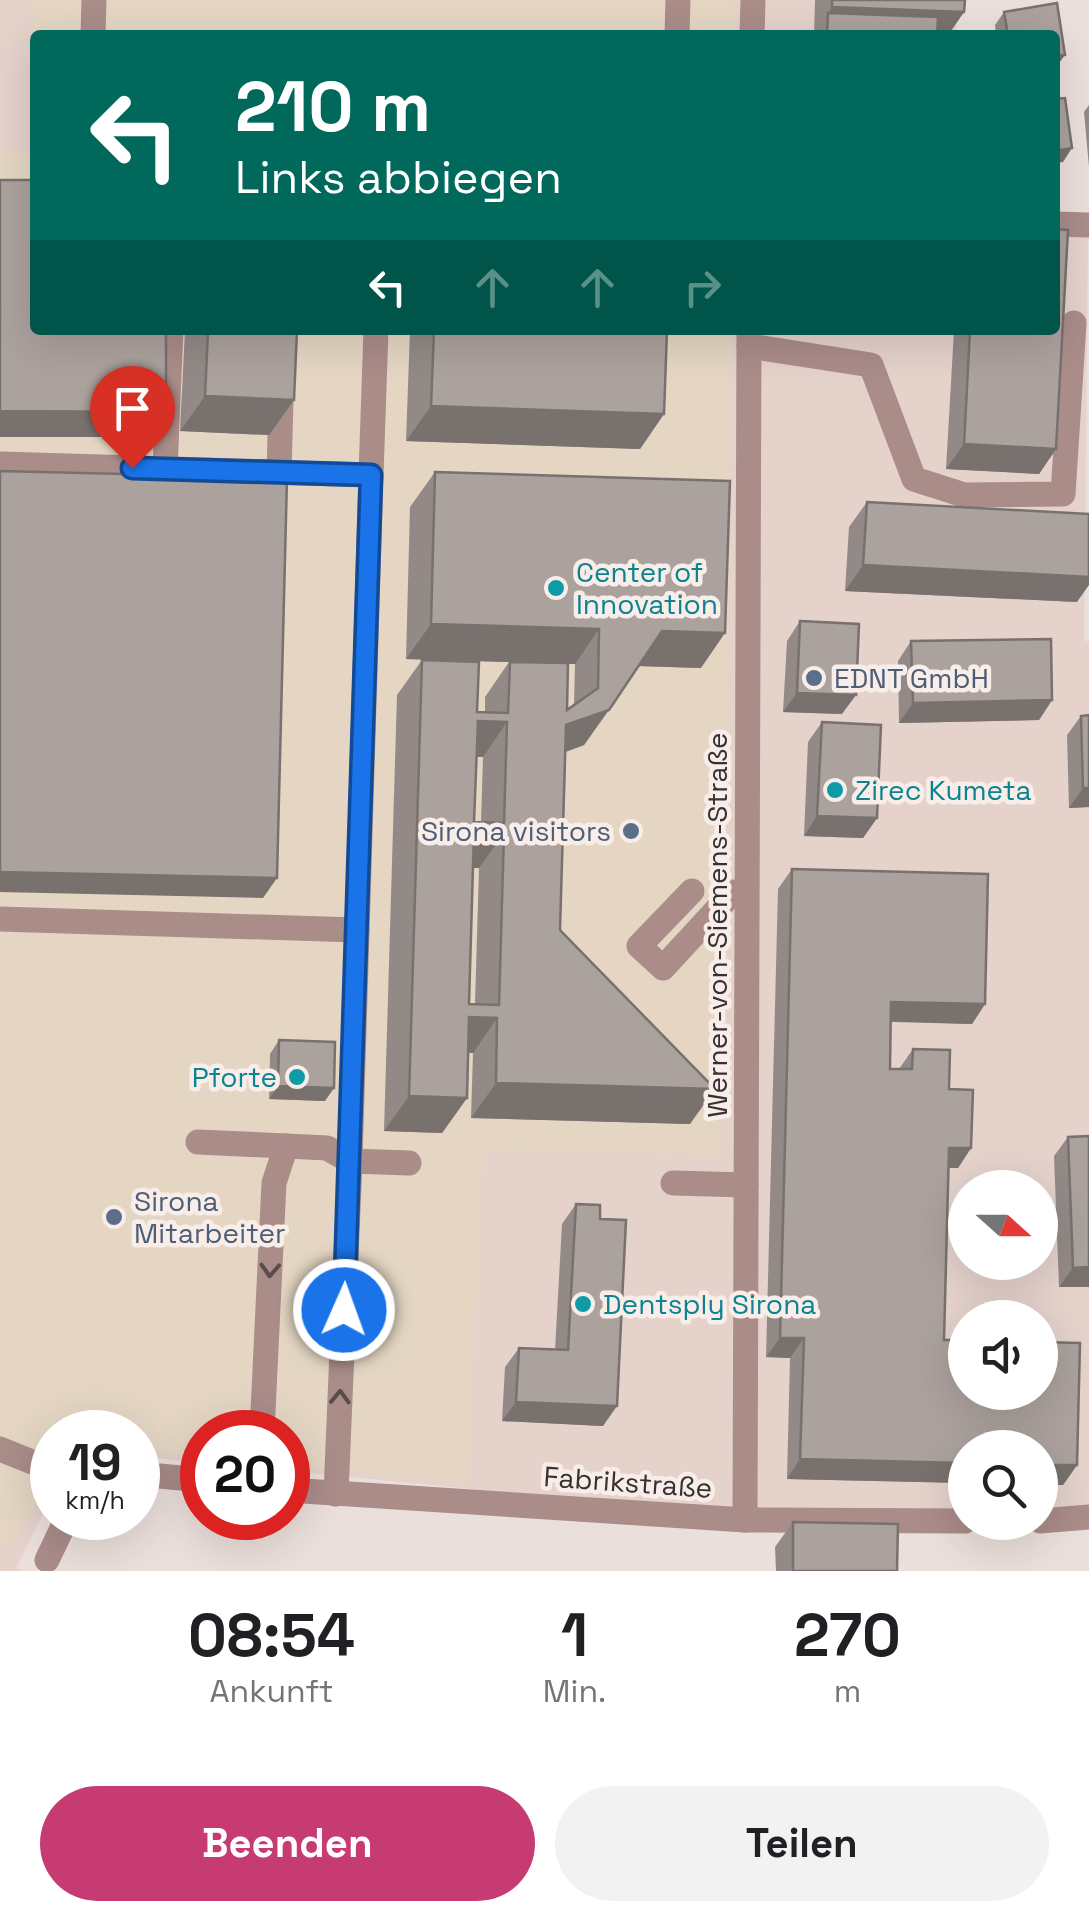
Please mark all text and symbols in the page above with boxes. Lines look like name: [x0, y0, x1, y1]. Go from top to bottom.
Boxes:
text: 210 m: [235, 62, 431, 151]
icon: left: [70, 70, 200, 200]
text: Links abbiegen: [235, 149, 562, 206]
icon: left: [360, 260, 415, 315]
icon: ahead: [465, 260, 520, 315]
icon: ahead: [570, 260, 625, 315]
icon: right: [675, 260, 730, 315]
pin: [90, 366, 175, 469]
icon: arrive: [105, 381, 160, 436]
place label: Center of Innovation: [576, 554, 718, 622]
marker: Center of Innovation: [545, 577, 567, 599]
place label: EDNT GmbH: [834, 660, 989, 696]
marker: EDNT GmbH: [803, 667, 825, 689]
street label: Werner-von-Siemens-Straße: [699, 732, 735, 1118]
place label: Zirec Kumeta: [855, 772, 1032, 808]
marker: Zirec Kumeta: [824, 779, 846, 801]
place label: Sirona visitors: [421, 813, 611, 849]
marker: Sirona visitors: [620, 820, 642, 842]
place label: Pforte: [192, 1059, 277, 1095]
marker: Pforte: [286, 1066, 308, 1088]
north arrow: [948, 1170, 1058, 1280]
map controls: [948, 1170, 1058, 1540]
place label: Sirona Mitarbeiter: [134, 1183, 286, 1251]
marker: Sirona Mitarbeiter: [103, 1206, 125, 1228]
position arrow: [292, 1258, 396, 1362]
one-way arrow: [259, 1263, 280, 1279]
place label: Dentsply Sirona: [603, 1286, 816, 1322]
marker: Dentsply Sirona: [572, 1293, 594, 1315]
button: sound: [948, 1300, 1058, 1410]
one-way arrow: [329, 1388, 350, 1404]
speed limit sign: 20: [180, 1410, 310, 1540]
button: search: [948, 1430, 1058, 1540]
text: 19: [68, 1431, 122, 1495]
street label: Fabrikstraße: [543, 1458, 713, 1506]
text: km/h: [65, 1484, 125, 1516]
text: 08:54: [188, 1597, 355, 1674]
text: 1: [561, 1597, 588, 1674]
text: 270: [794, 1597, 901, 1674]
text: Ankunft: [209, 1671, 333, 1711]
text: Min.: [543, 1671, 606, 1711]
text: m: [834, 1671, 861, 1711]
button: Beenden: [40, 1786, 535, 1901]
button: Teilen: [555, 1786, 1049, 1901]

